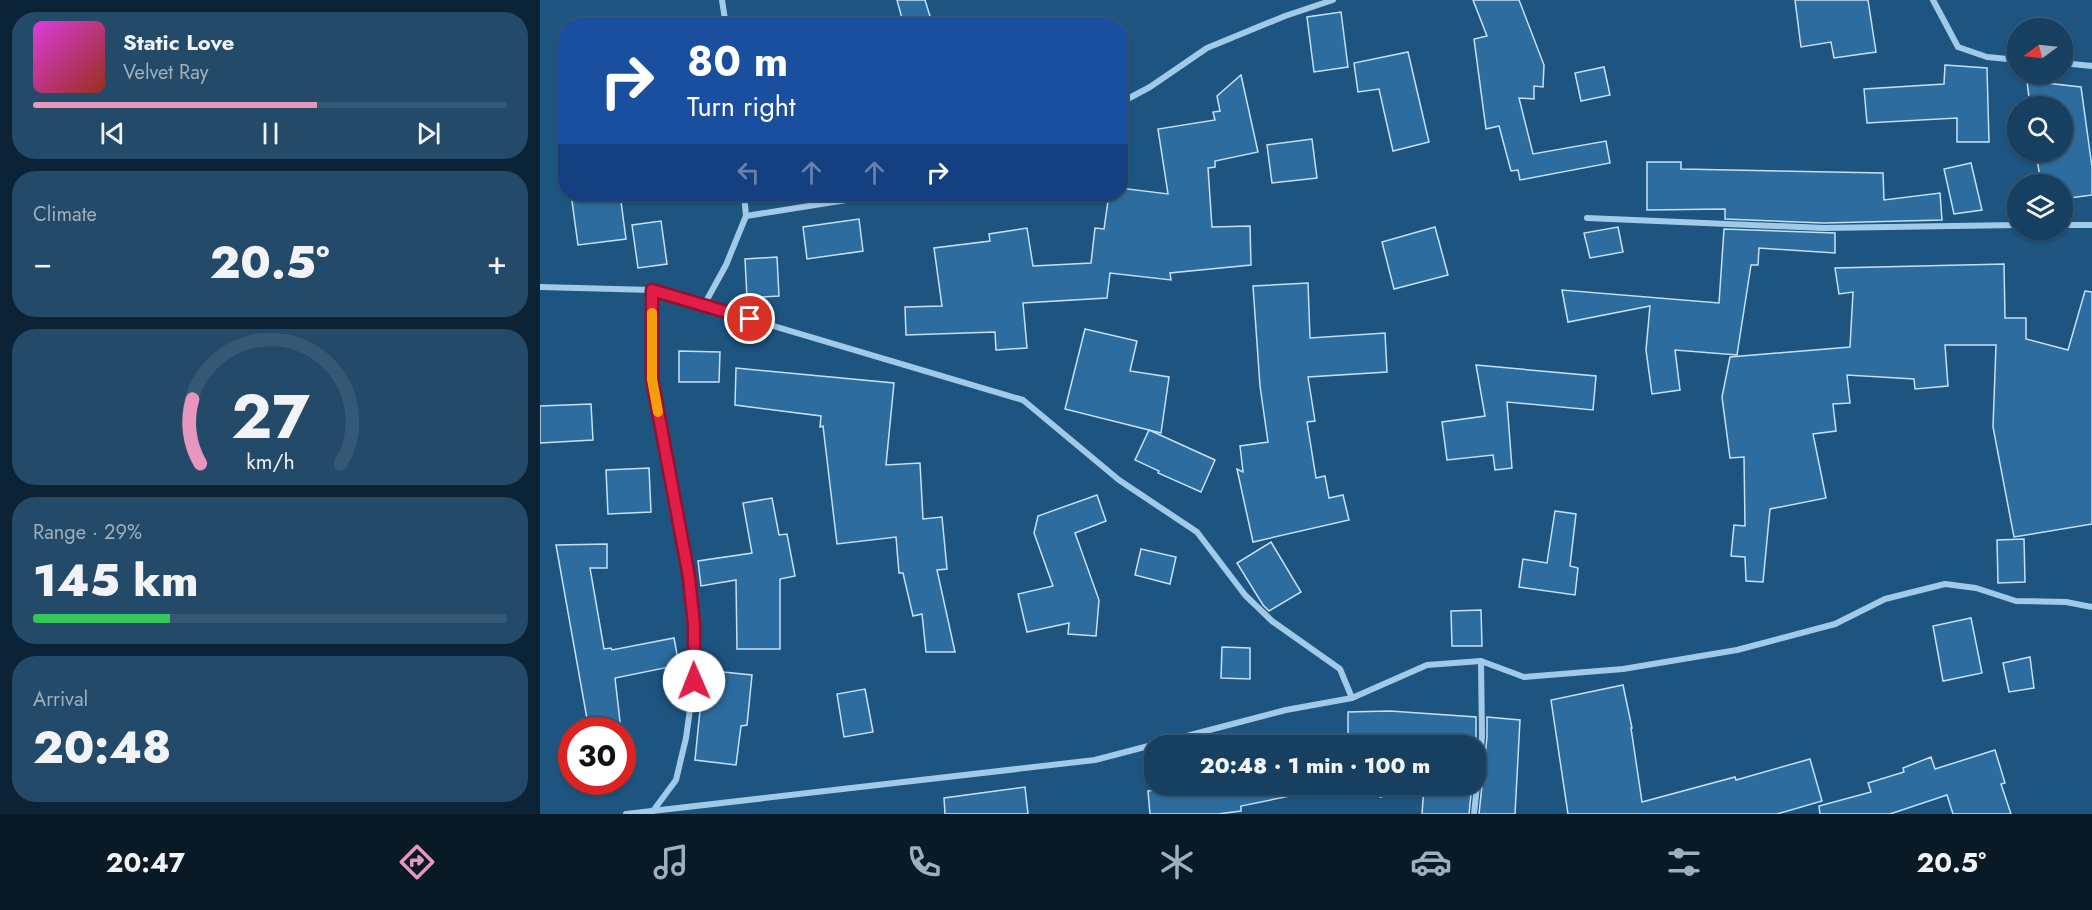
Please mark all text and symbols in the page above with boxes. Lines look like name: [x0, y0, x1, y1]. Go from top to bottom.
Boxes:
north arrow: [2007, 18, 2073, 84]
map controls: [2007, 18, 2073, 240]
text: Static Love: [123, 26, 234, 58]
text: 80 m: [687, 31, 788, 92]
icon: right: [588, 42, 666, 120]
text: Velvet Ray: [123, 58, 209, 87]
text: Turn right: [687, 87, 795, 126]
button: search: [2007, 96, 2073, 162]
icon: previous: [96, 117, 129, 150]
icon: pause: [254, 117, 287, 150]
icon: next: [412, 117, 445, 150]
icon: left: [732, 156, 765, 189]
icon: ahead: [795, 156, 828, 189]
icon: ahead: [858, 156, 891, 189]
icon: right: [921, 156, 954, 189]
button: layers: [2007, 174, 2073, 240]
text: Climate: [33, 200, 97, 229]
text: 20.5°: [210, 230, 330, 295]
text: −: [33, 239, 52, 286]
text: +: [487, 239, 507, 286]
pin: [724, 293, 775, 344]
icon: arrive: [733, 302, 766, 335]
text: 27: [231, 371, 310, 461]
text: km/h: [246, 446, 294, 477]
text: Range · 29%: [33, 518, 142, 547]
text: 145 km: [33, 548, 199, 613]
position arrow: [662, 649, 726, 713]
text: Arrival: [33, 685, 88, 714]
text: 20:48: [33, 715, 171, 780]
speed limit sign: 30: [558, 717, 636, 795]
text: 20:48 · 1 min · 100 m: [1200, 749, 1430, 781]
icon: directions: [396, 841, 438, 883]
icon: music: [650, 841, 692, 883]
icon: phone: [903, 841, 945, 883]
icon: climate: [1156, 841, 1198, 883]
icon: car: [1410, 841, 1452, 883]
icon: filters: [1663, 841, 1705, 883]
text: 20:47: [106, 843, 185, 882]
text: 20.5°: [1917, 843, 1986, 882]

